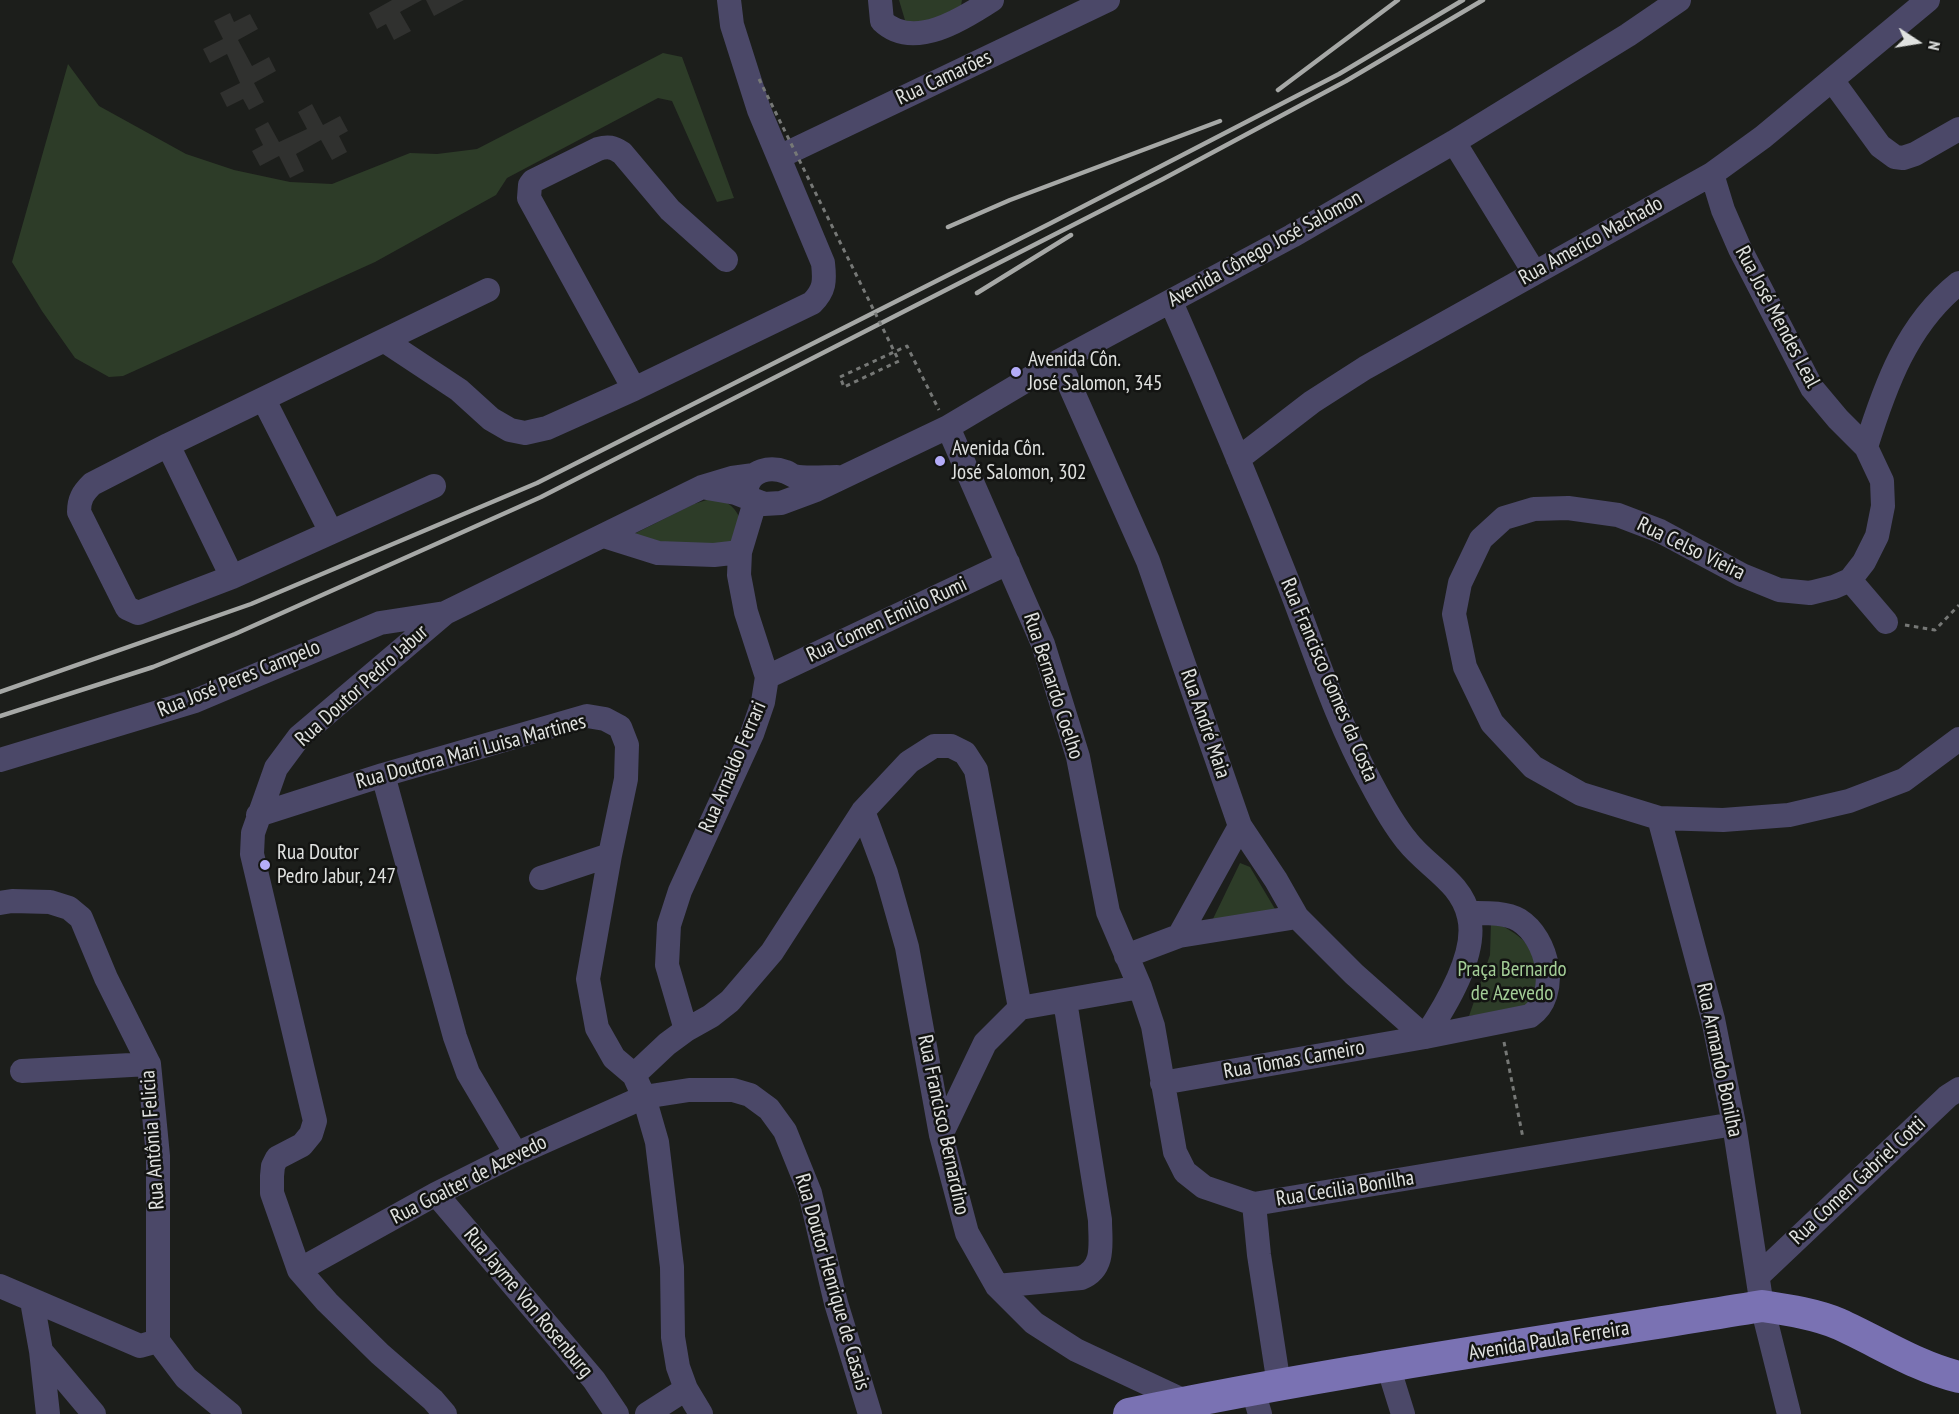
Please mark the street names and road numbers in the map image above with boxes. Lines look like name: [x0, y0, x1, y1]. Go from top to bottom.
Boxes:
street label: Rua Camarões: [892, 45, 996, 111]
street label: Avenida Cônego José Salomon: [1164, 185, 1366, 313]
street label: Rua Americo Machado: [1515, 191, 1667, 291]
street label: Rua José Mendes Leal: [1729, 242, 1825, 392]
street label: Rua Celso Vieira: [1633, 512, 1749, 586]
street label: Rua Comen Emilio Rumi: [803, 572, 971, 668]
street label: Rua Francisco Gomes da Costa: [1275, 575, 1383, 785]
street label: Rua Bernardo Coelho: [1017, 610, 1089, 762]
street label: Rua Doutor Pedro Jabur: [291, 620, 433, 752]
street label: Rua José Peres Campelo: [154, 635, 324, 723]
street label: Rua André Maia: [1175, 666, 1235, 782]
street label: Rua Arnaldo Ferrari: [694, 697, 772, 837]
street label: Rua Doutora Mari Luisa Martines: [354, 709, 588, 795]
street label: Rua Armando Bonilha: [1690, 981, 1748, 1139]
street label: Rua Francisco Bernardino: [912, 1033, 974, 1217]
street label: Rua Tomas Carneiro: [1222, 1035, 1366, 1085]
street label: Rua Antônia Felicia: [136, 1069, 170, 1211]
street label: Rua Comen Gabriel Cotti: [1785, 1112, 1931, 1250]
street label: Rua Goalter de Azevedo: [387, 1130, 551, 1230]
street label: Rua Cecilia Bonilha: [1274, 1166, 1416, 1212]
street label: Rua Doutor Henrique de Casais: [789, 1171, 875, 1393]
street label: Rua Jayme Von Rosenburg: [458, 1223, 598, 1383]
street label: Avenida Paula Ferreira: [1467, 1316, 1631, 1366]

